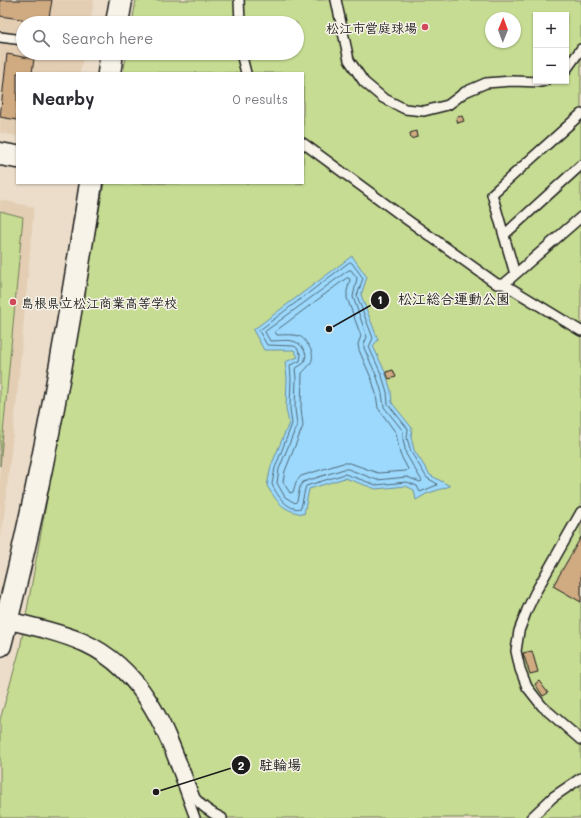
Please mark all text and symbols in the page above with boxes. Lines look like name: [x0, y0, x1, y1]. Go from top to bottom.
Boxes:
north arrow: [485, 12, 521, 48]
map controls: [533, 12, 569, 84]
button: +: [533, 12, 569, 48]
search box: [16, 16, 304, 60]
place label: 松江市営庭球場: [326, 19, 417, 36]
marker: 松江市営庭球場: [420, 22, 430, 32]
icon: search: [30, 27, 52, 49]
text: Search here: [62, 28, 153, 48]
button: −: [533, 48, 569, 84]
text: Nearby: [32, 87, 94, 109]
text: 0 results: [233, 90, 288, 107]
callout: 松江総合運動公園: [370, 287, 518, 313]
text: 松江総合運動公園: [398, 289, 510, 308]
text: 1: [377, 291, 383, 307]
place label: 島根県立松江商業高等学校: [21, 294, 177, 311]
marker: 島根県立松江商業高等学校: [8, 297, 18, 307]
callout: 駐輪場: [231, 752, 309, 778]
text: 駐輪場: [259, 755, 301, 774]
text: 2: [238, 757, 245, 773]

